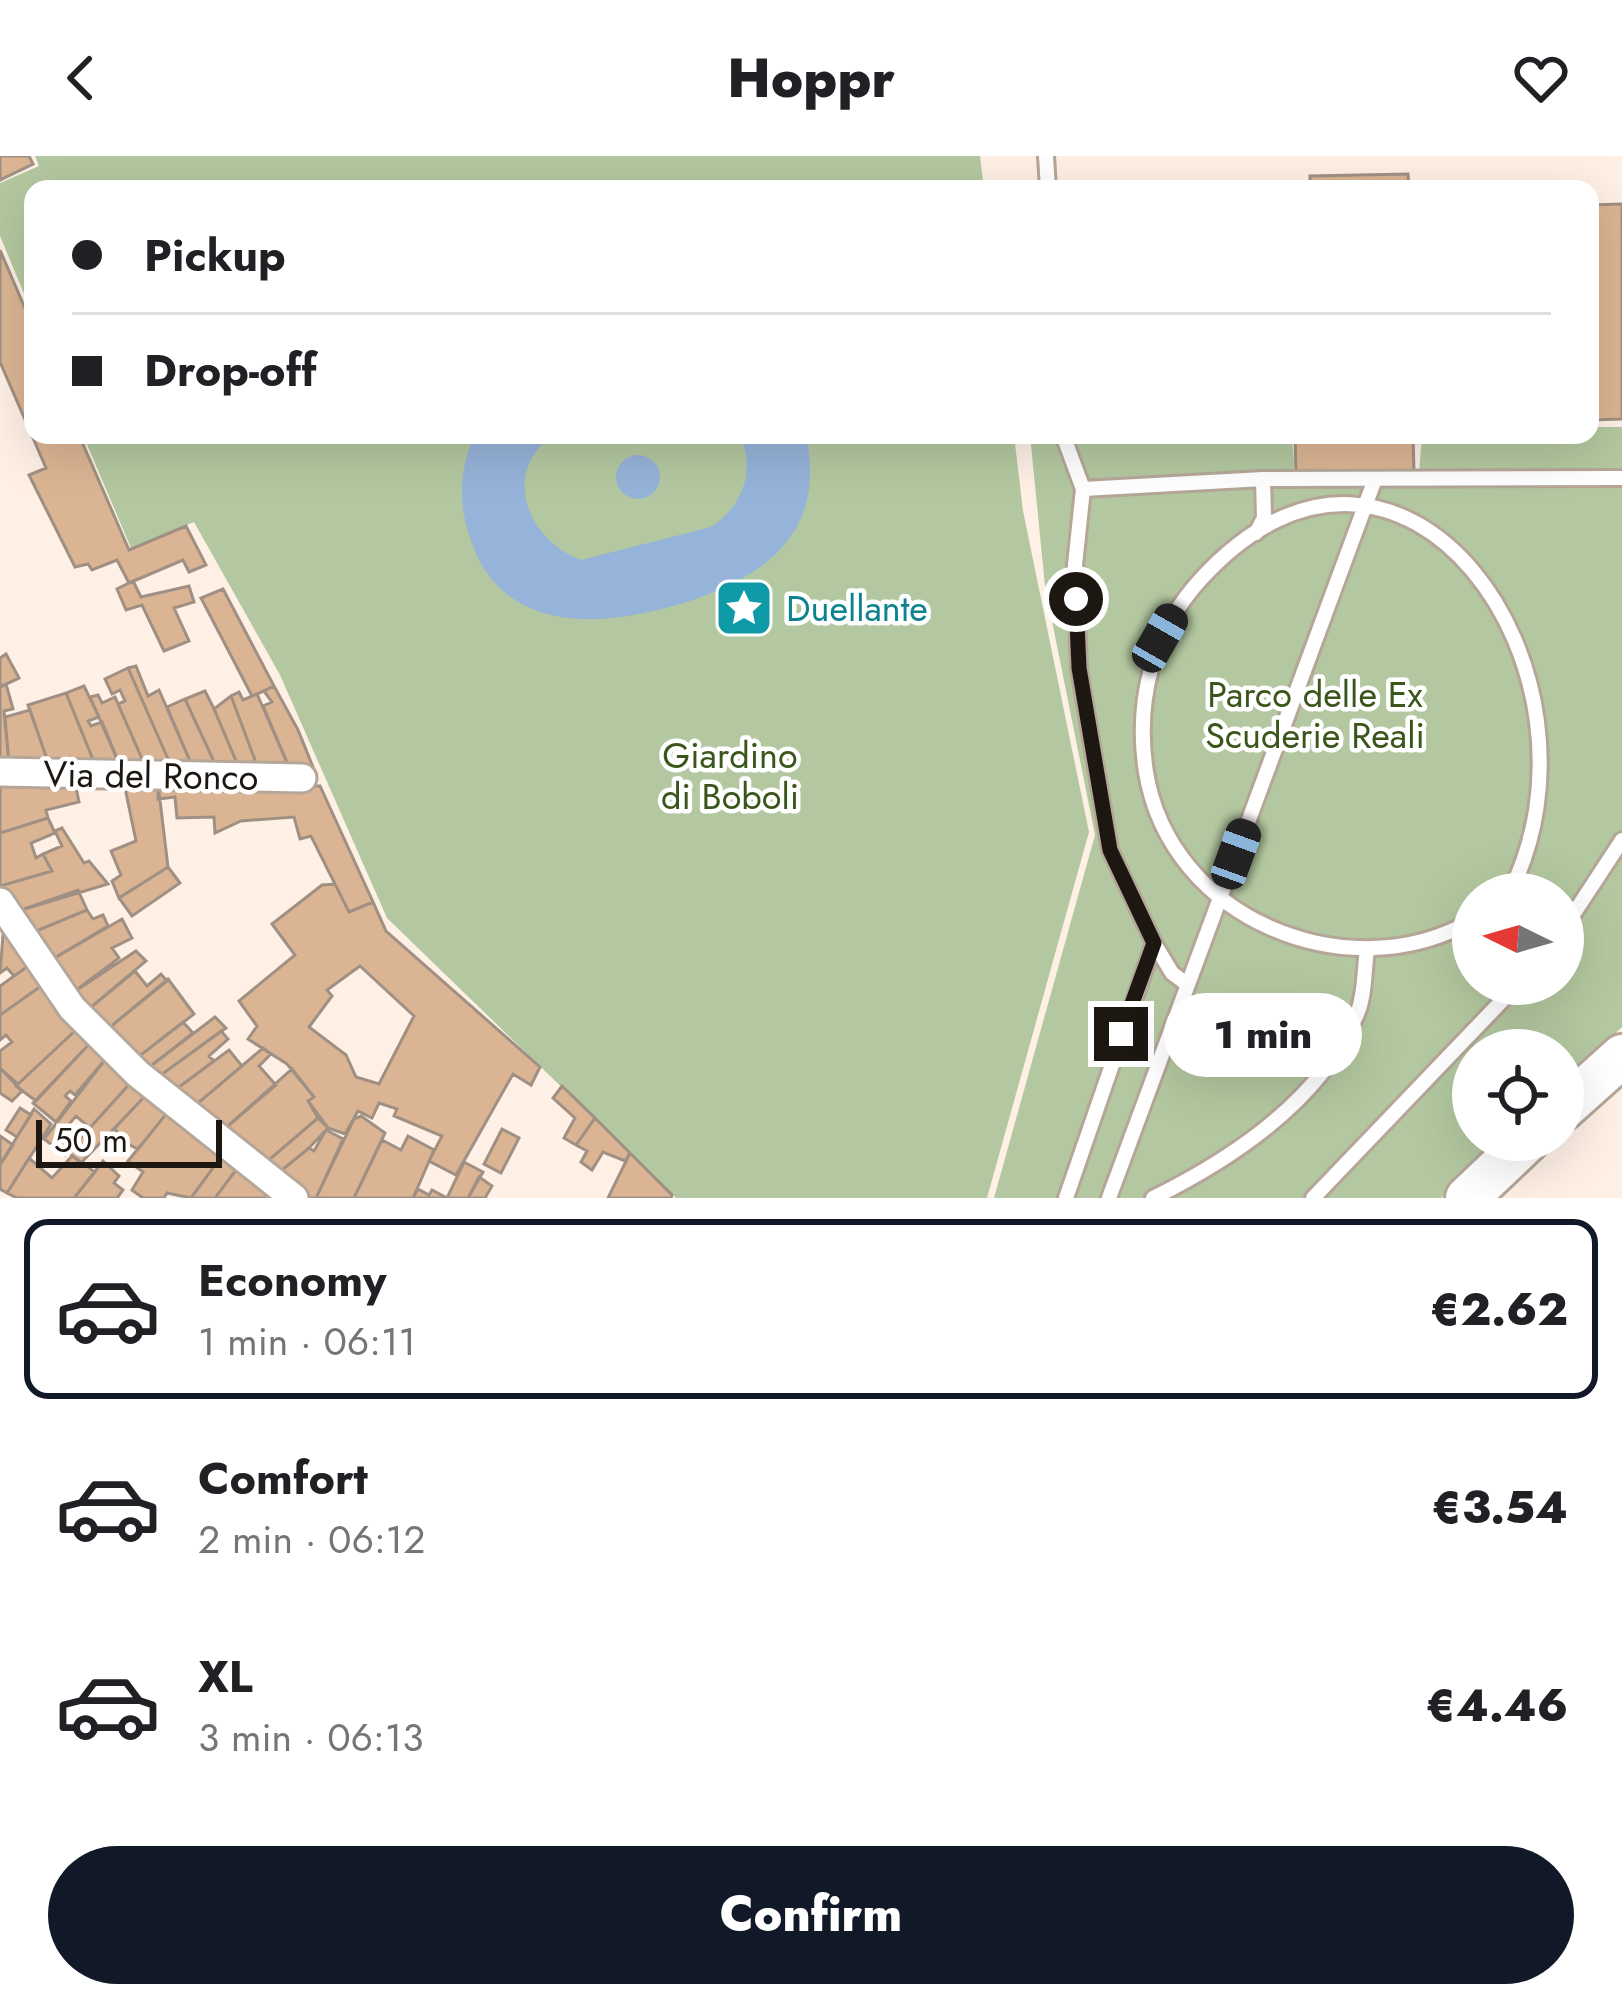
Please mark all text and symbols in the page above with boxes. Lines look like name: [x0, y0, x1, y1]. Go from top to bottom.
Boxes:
text: Hoppr: [727, 39, 895, 117]
icon: back: [48, 45, 114, 111]
icon: heart: [1508, 45, 1574, 111]
text: Pickup: [144, 223, 286, 288]
text: Drop-off: [144, 338, 317, 403]
route start: [1049, 572, 1103, 626]
place icon: Duellante: [713, 577, 775, 639]
place label: Duellante: [786, 582, 928, 634]
car: [1126, 598, 1194, 678]
park label: Parco delle Ex Scuderie Reali: [1205, 668, 1425, 761]
park label: Giardino di Boboli: [661, 729, 799, 822]
street label: Via del Ronco: [43, 747, 259, 803]
car: [1207, 814, 1265, 894]
north arrow: [1452, 873, 1584, 1005]
map controls: [1452, 873, 1584, 1161]
callout: 1 min: [1163, 992, 1361, 1076]
text: 1 min: [1214, 1006, 1312, 1063]
route end: [1094, 1007, 1148, 1061]
button: locate: [1452, 1029, 1584, 1161]
scale bar: [36, 1114, 222, 1167]
text: 50 m: [54, 1117, 128, 1164]
text: Economy: [198, 1248, 386, 1313]
icon: car: [54, 1255, 162, 1363]
text: €2.62: [1430, 1277, 1568, 1342]
text: 1 min · 06:11: [198, 1313, 416, 1370]
text: Comfort: [198, 1446, 368, 1511]
icon: car: [54, 1453, 162, 1561]
text: €3.54: [1431, 1475, 1568, 1540]
text: 2 min · 06:12: [198, 1511, 425, 1568]
text: XL: [198, 1644, 253, 1709]
icon: car: [54, 1651, 162, 1759]
text: €4.46: [1425, 1673, 1568, 1738]
text: 3 min · 06:13: [198, 1709, 424, 1766]
button: Confirm: [48, 1846, 1574, 1984]

